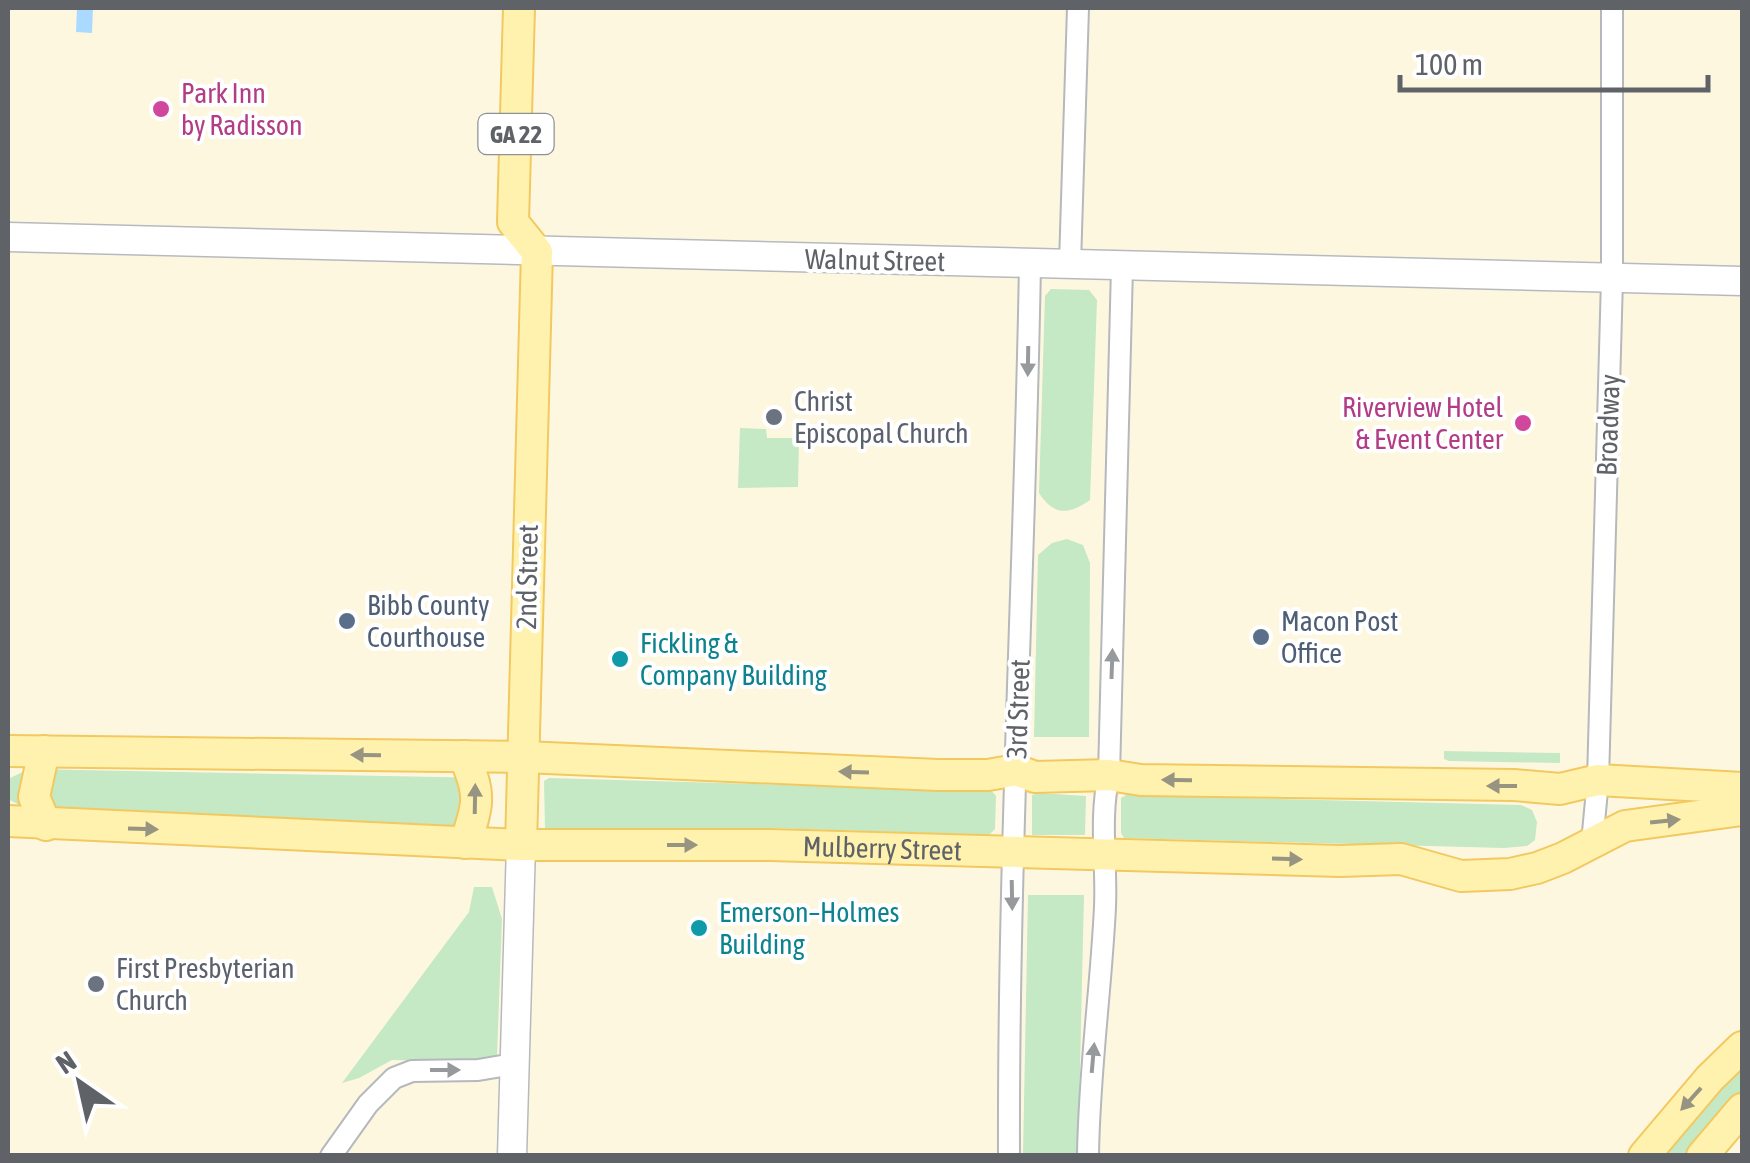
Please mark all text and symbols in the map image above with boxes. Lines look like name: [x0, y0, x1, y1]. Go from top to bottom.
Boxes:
scale bar: [1400, 30, 1708, 92]
text: 100 m: [1415, 47, 1483, 81]
place label: Park Inn by Radisson: [181, 77, 303, 141]
marker: Park Inn by Radisson: [150, 98, 172, 120]
road number: GA 22: [478, 114, 554, 154]
street label: Walnut Street: [805, 243, 945, 277]
one-way arrow: [1020, 345, 1036, 377]
street label: Broadway: [1590, 373, 1626, 477]
place label: Christ Episcopal Church: [794, 385, 969, 449]
place label: Riverview Hotel & Event Center: [1342, 391, 1504, 455]
marker: Christ Episcopal Church: [763, 406, 785, 428]
marker: Riverview Hotel & Event Center: [1512, 412, 1534, 434]
street label: 2nd Street: [510, 524, 544, 630]
place label: Bibb County Courthouse: [367, 589, 490, 653]
place label: Macon Post Office: [1281, 605, 1398, 669]
marker: Bibb County Courthouse: [336, 610, 358, 632]
marker: Macon Post Office: [1250, 626, 1272, 648]
place label: Fickling & Company Building: [640, 627, 827, 691]
marker: Fickling & Company Building: [609, 648, 631, 670]
one-way arrow: [1104, 648, 1120, 680]
street label: 3rd Street: [1000, 658, 1036, 760]
one-way arrow: [350, 746, 382, 762]
one-way arrow: [837, 763, 869, 779]
one-way arrow: [1160, 772, 1192, 788]
one-way arrow: [1485, 778, 1517, 794]
one-way arrow: [467, 783, 483, 814]
one-way arrow: [1650, 813, 1682, 829]
one-way arrow: [128, 821, 159, 837]
street label: Mulberry Street: [802, 830, 962, 866]
one-way arrow: [667, 837, 699, 853]
one-way arrow: [1272, 852, 1304, 868]
one-way arrow: [1004, 880, 1020, 912]
place label: Emerson–Holmes Building: [719, 896, 900, 960]
marker: Emerson–Holmes Building: [688, 917, 710, 939]
place label: First Presbyterian Church: [116, 952, 295, 1016]
marker: First Presbyterian Church: [85, 973, 107, 995]
north arrow: [30, 1033, 130, 1133]
one-way arrow: [1085, 1042, 1101, 1074]
text: N: [50, 1044, 82, 1080]
one-way arrow: [429, 1062, 461, 1078]
one-way arrow: [1680, 1087, 1703, 1111]

